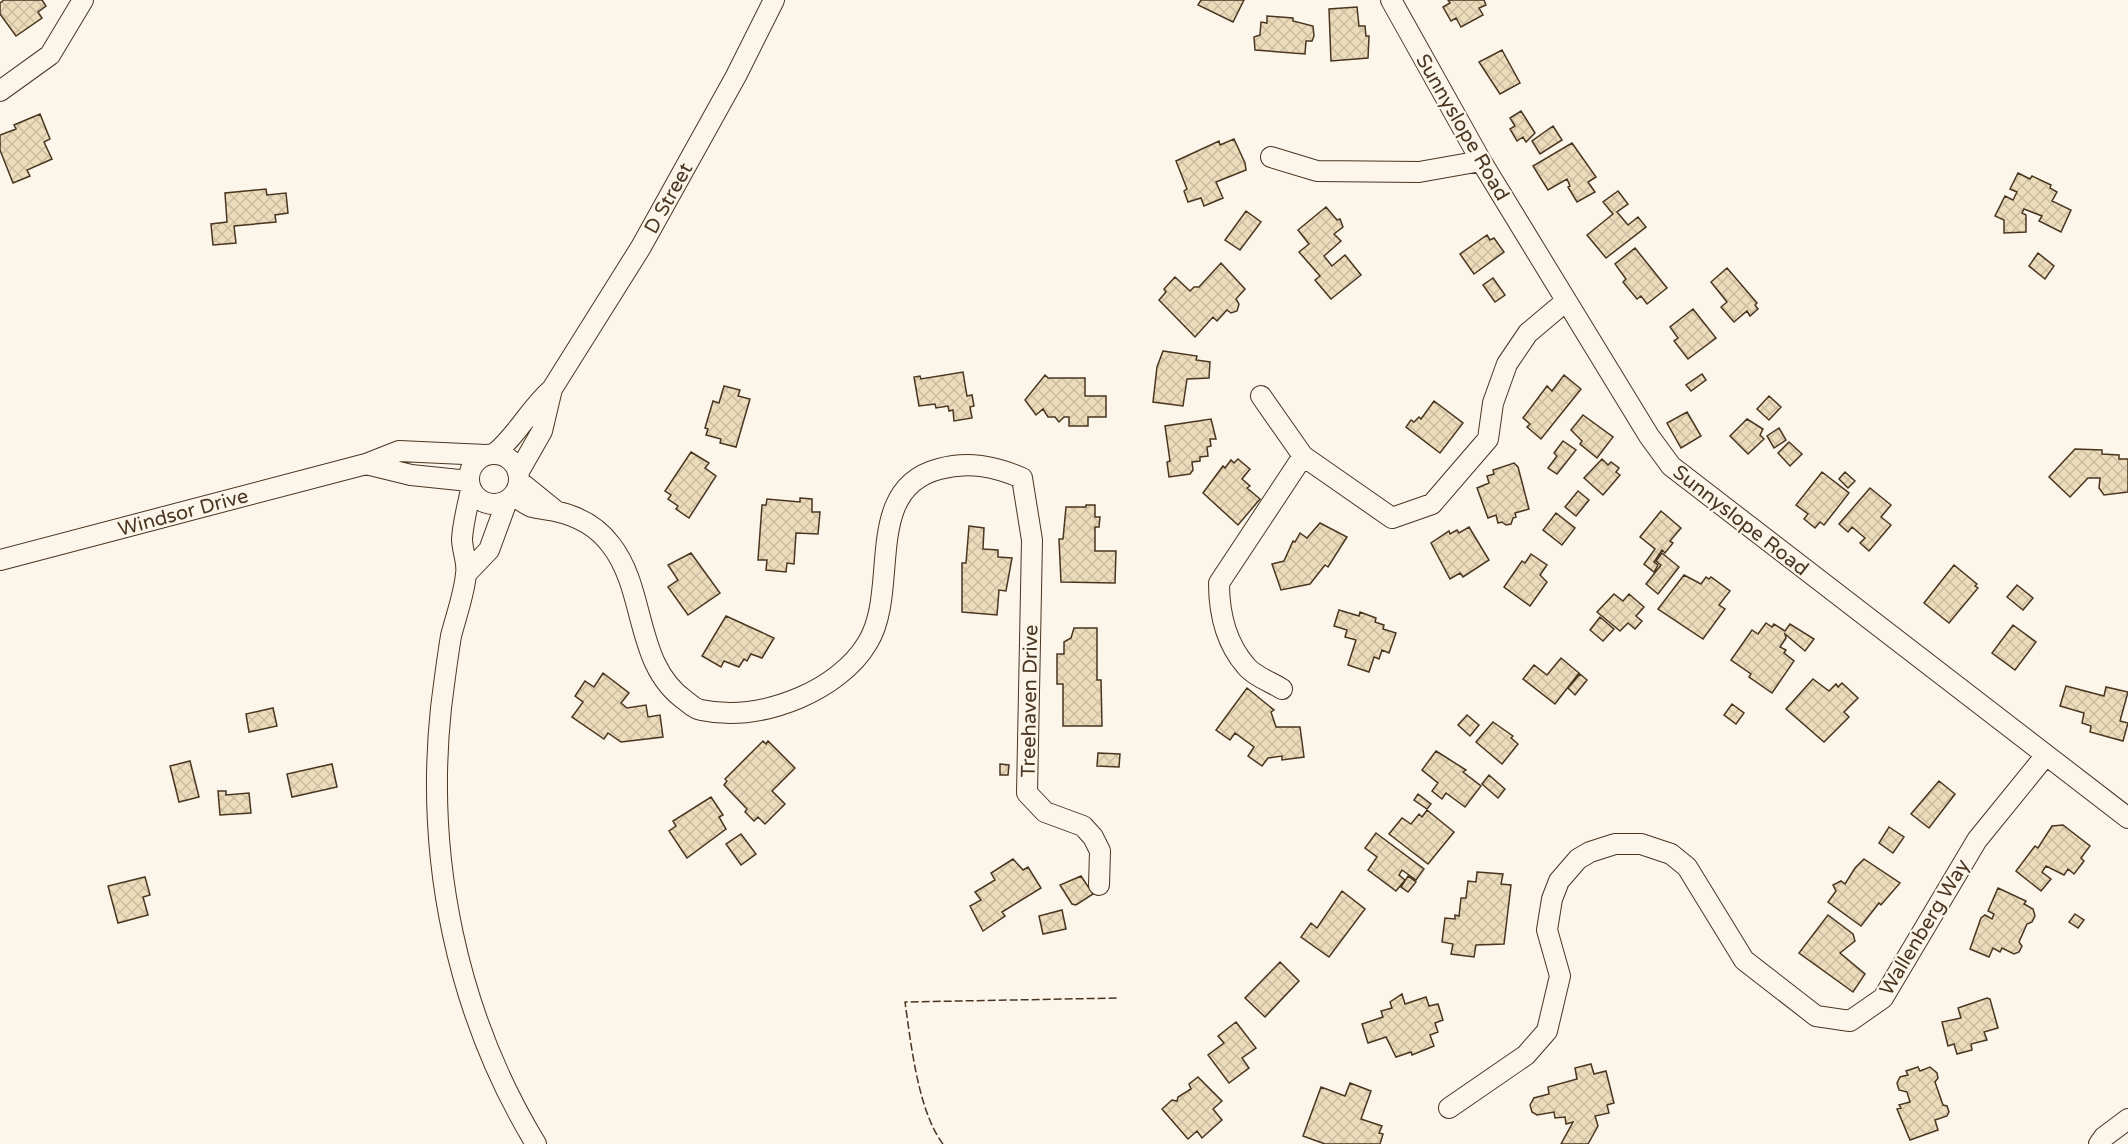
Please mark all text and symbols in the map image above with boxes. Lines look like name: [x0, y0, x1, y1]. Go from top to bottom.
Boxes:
street label: Sunnyslope Road: [1410, 50, 1514, 205]
street label: D Street: [640, 159, 698, 238]
street label: Sunnyslope Road: [1668, 460, 1813, 581]
street label: Windsor Drive: [116, 484, 251, 542]
street label: Treehaven Drive: [1017, 624, 1043, 778]
street label: Wallenberg Way: [1875, 855, 1975, 1000]

